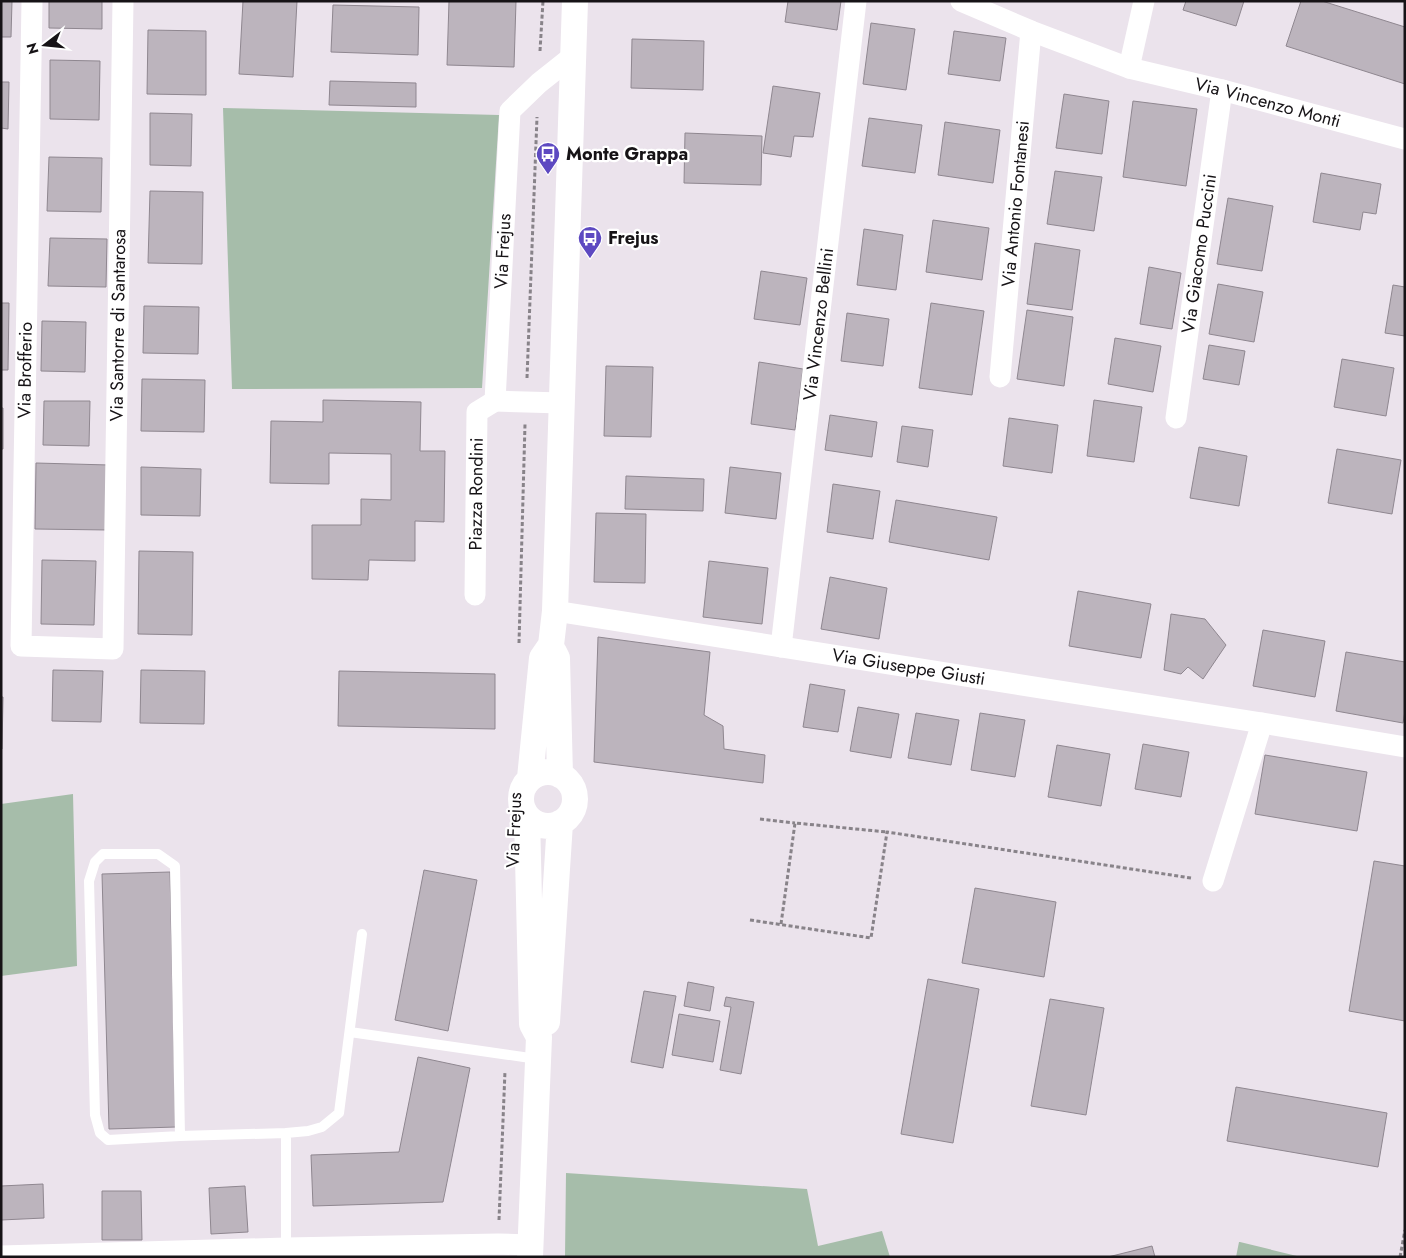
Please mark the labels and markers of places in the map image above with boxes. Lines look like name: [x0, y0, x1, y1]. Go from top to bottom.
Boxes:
bus stop icon: Monte Grappa: [535, 141, 561, 175]
place label: Monte Grappa: [566, 141, 688, 167]
bus stop icon: Frejus: [577, 225, 603, 259]
place label: Frejus: [608, 225, 659, 251]

